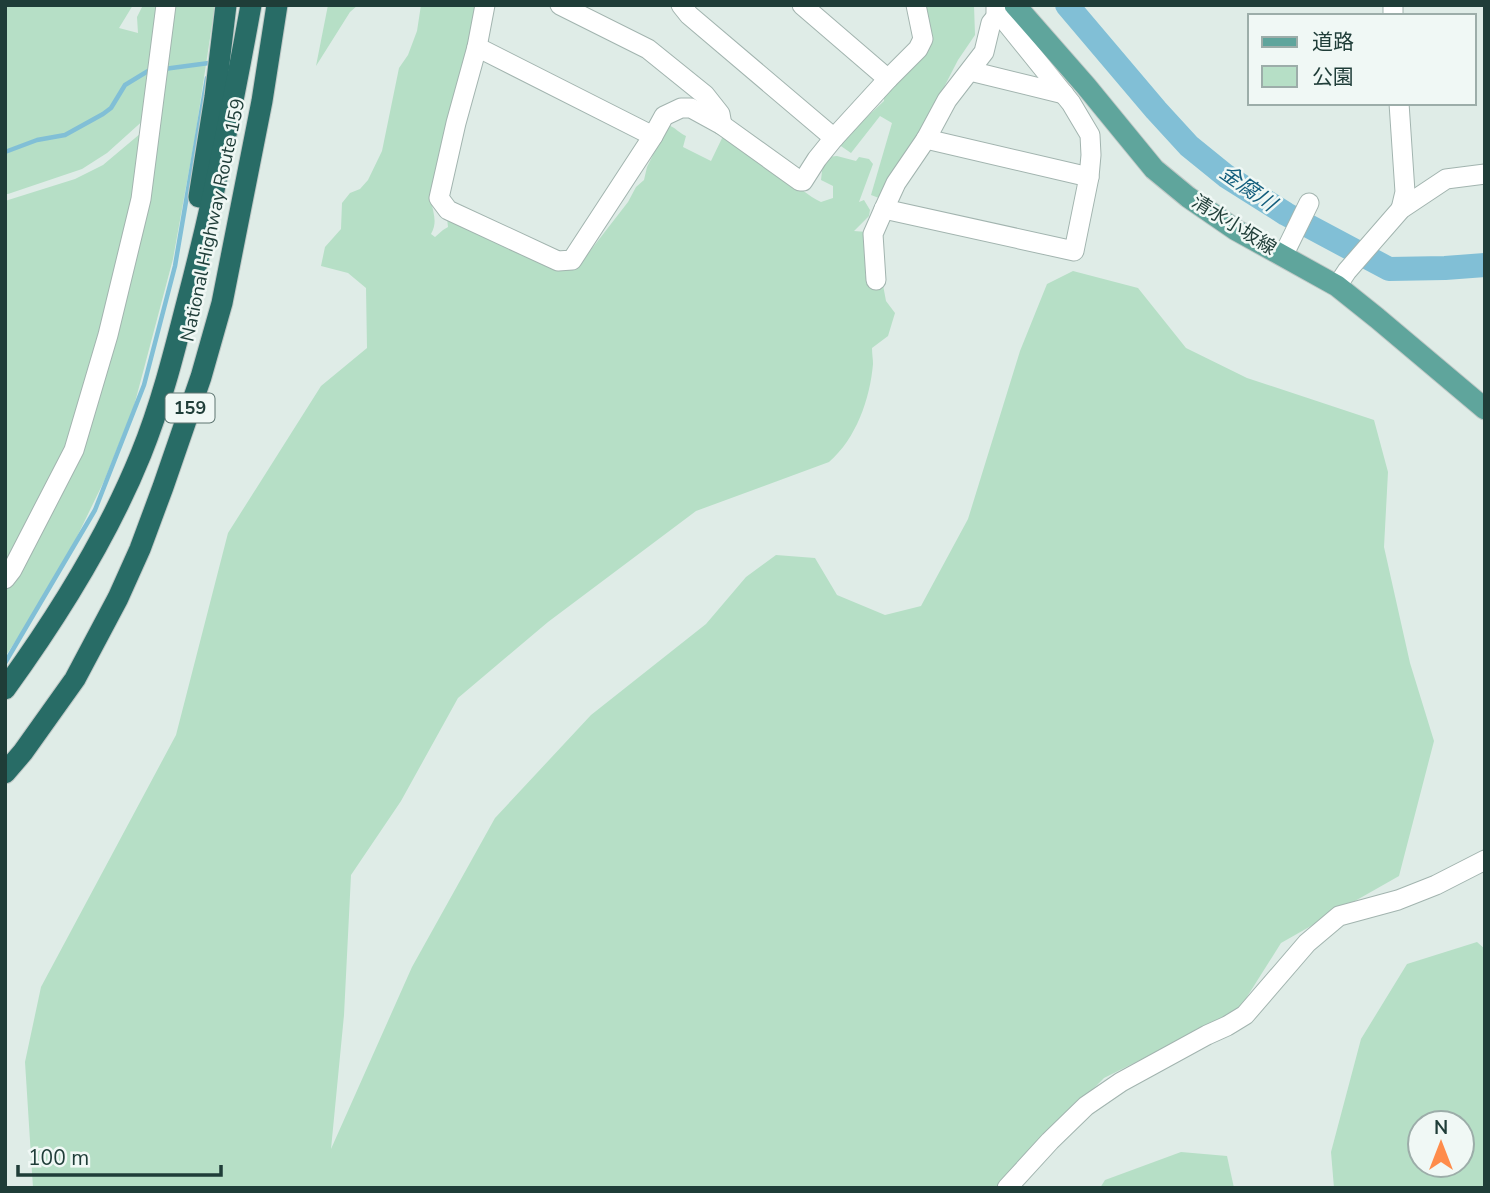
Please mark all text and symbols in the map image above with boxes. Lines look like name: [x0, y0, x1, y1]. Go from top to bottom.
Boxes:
legend: [1248, 14, 1476, 105]
text: 道路: [1312, 28, 1354, 56]
text: 公園: [1312, 63, 1354, 91]
street label: National Highway Route 159: [175, 96, 251, 344]
water label: 金腐川: [1214, 158, 1283, 219]
street label: 清水小坂線: [1187, 189, 1281, 261]
road number: 159: [166, 394, 214, 422]
north arrow: [1406, 1109, 1476, 1179]
text: N: [1434, 1115, 1448, 1141]
scale bar: [18, 1134, 220, 1178]
text: 100 m: [28, 1144, 89, 1172]

